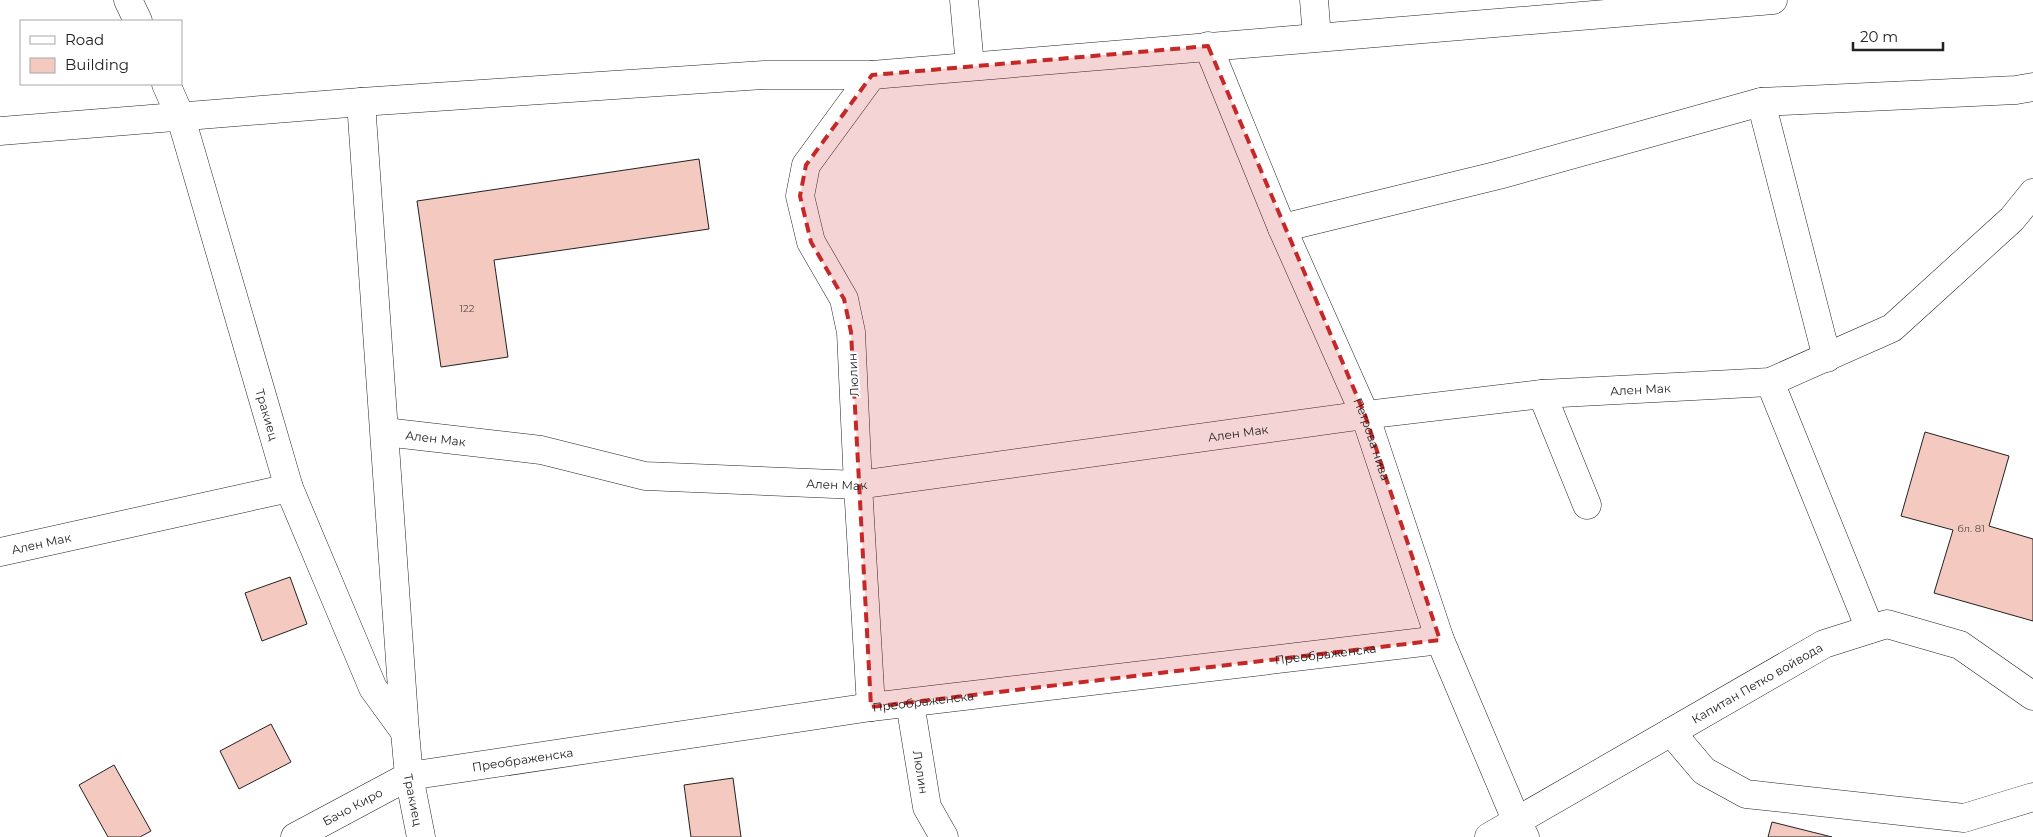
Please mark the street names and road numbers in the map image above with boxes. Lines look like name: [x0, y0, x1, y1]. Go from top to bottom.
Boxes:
street label: Люлин: [844, 353, 862, 397]
street label: Ален Мак: [1610, 380, 1671, 398]
street label: Тракиец: [253, 387, 282, 442]
street label: Петрова нива: [1351, 395, 1394, 482]
street label: Ален Мак: [1207, 421, 1269, 444]
street label: Ален Мак: [405, 427, 467, 449]
street label: Ален Мак: [806, 475, 868, 493]
street label: Ален Мак: [10, 529, 72, 557]
street label: Капитан Петко войвода: [1689, 639, 1825, 726]
street label: Преображенска: [1274, 640, 1377, 667]
street label: Преображенска: [872, 687, 975, 714]
street label: Преображенска: [471, 744, 574, 774]
street label: Люлин: [910, 749, 932, 795]
street label: Тракиец: [401, 772, 426, 827]
street label: Бачо Киро: [320, 784, 385, 829]

